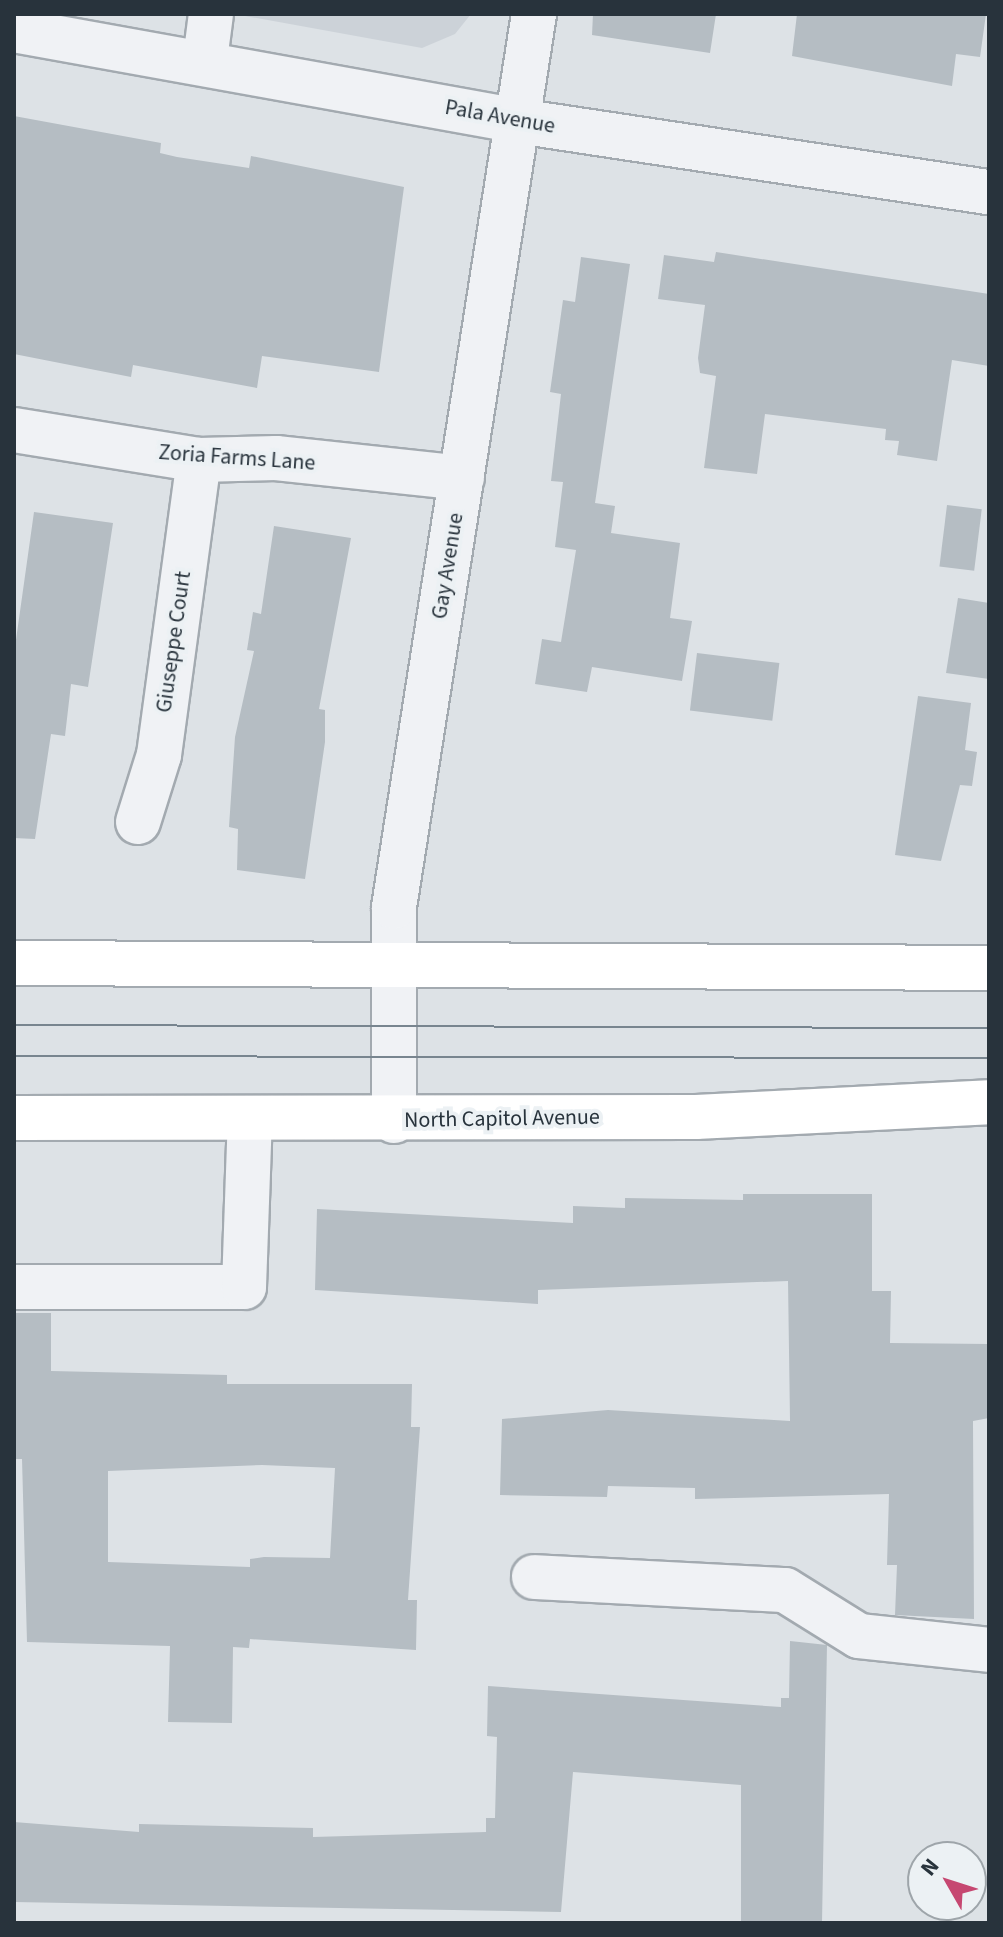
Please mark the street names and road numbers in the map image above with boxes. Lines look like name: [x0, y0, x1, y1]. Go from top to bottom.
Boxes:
street label: Pala Avenue: [443, 94, 557, 140]
street label: Zoria Farms Lane: [158, 439, 316, 477]
street label: Gay Avenue: [427, 511, 469, 621]
street label: Giuseppe Court: [151, 570, 197, 714]
street label: North Capitol Avenue: [404, 1104, 600, 1134]

